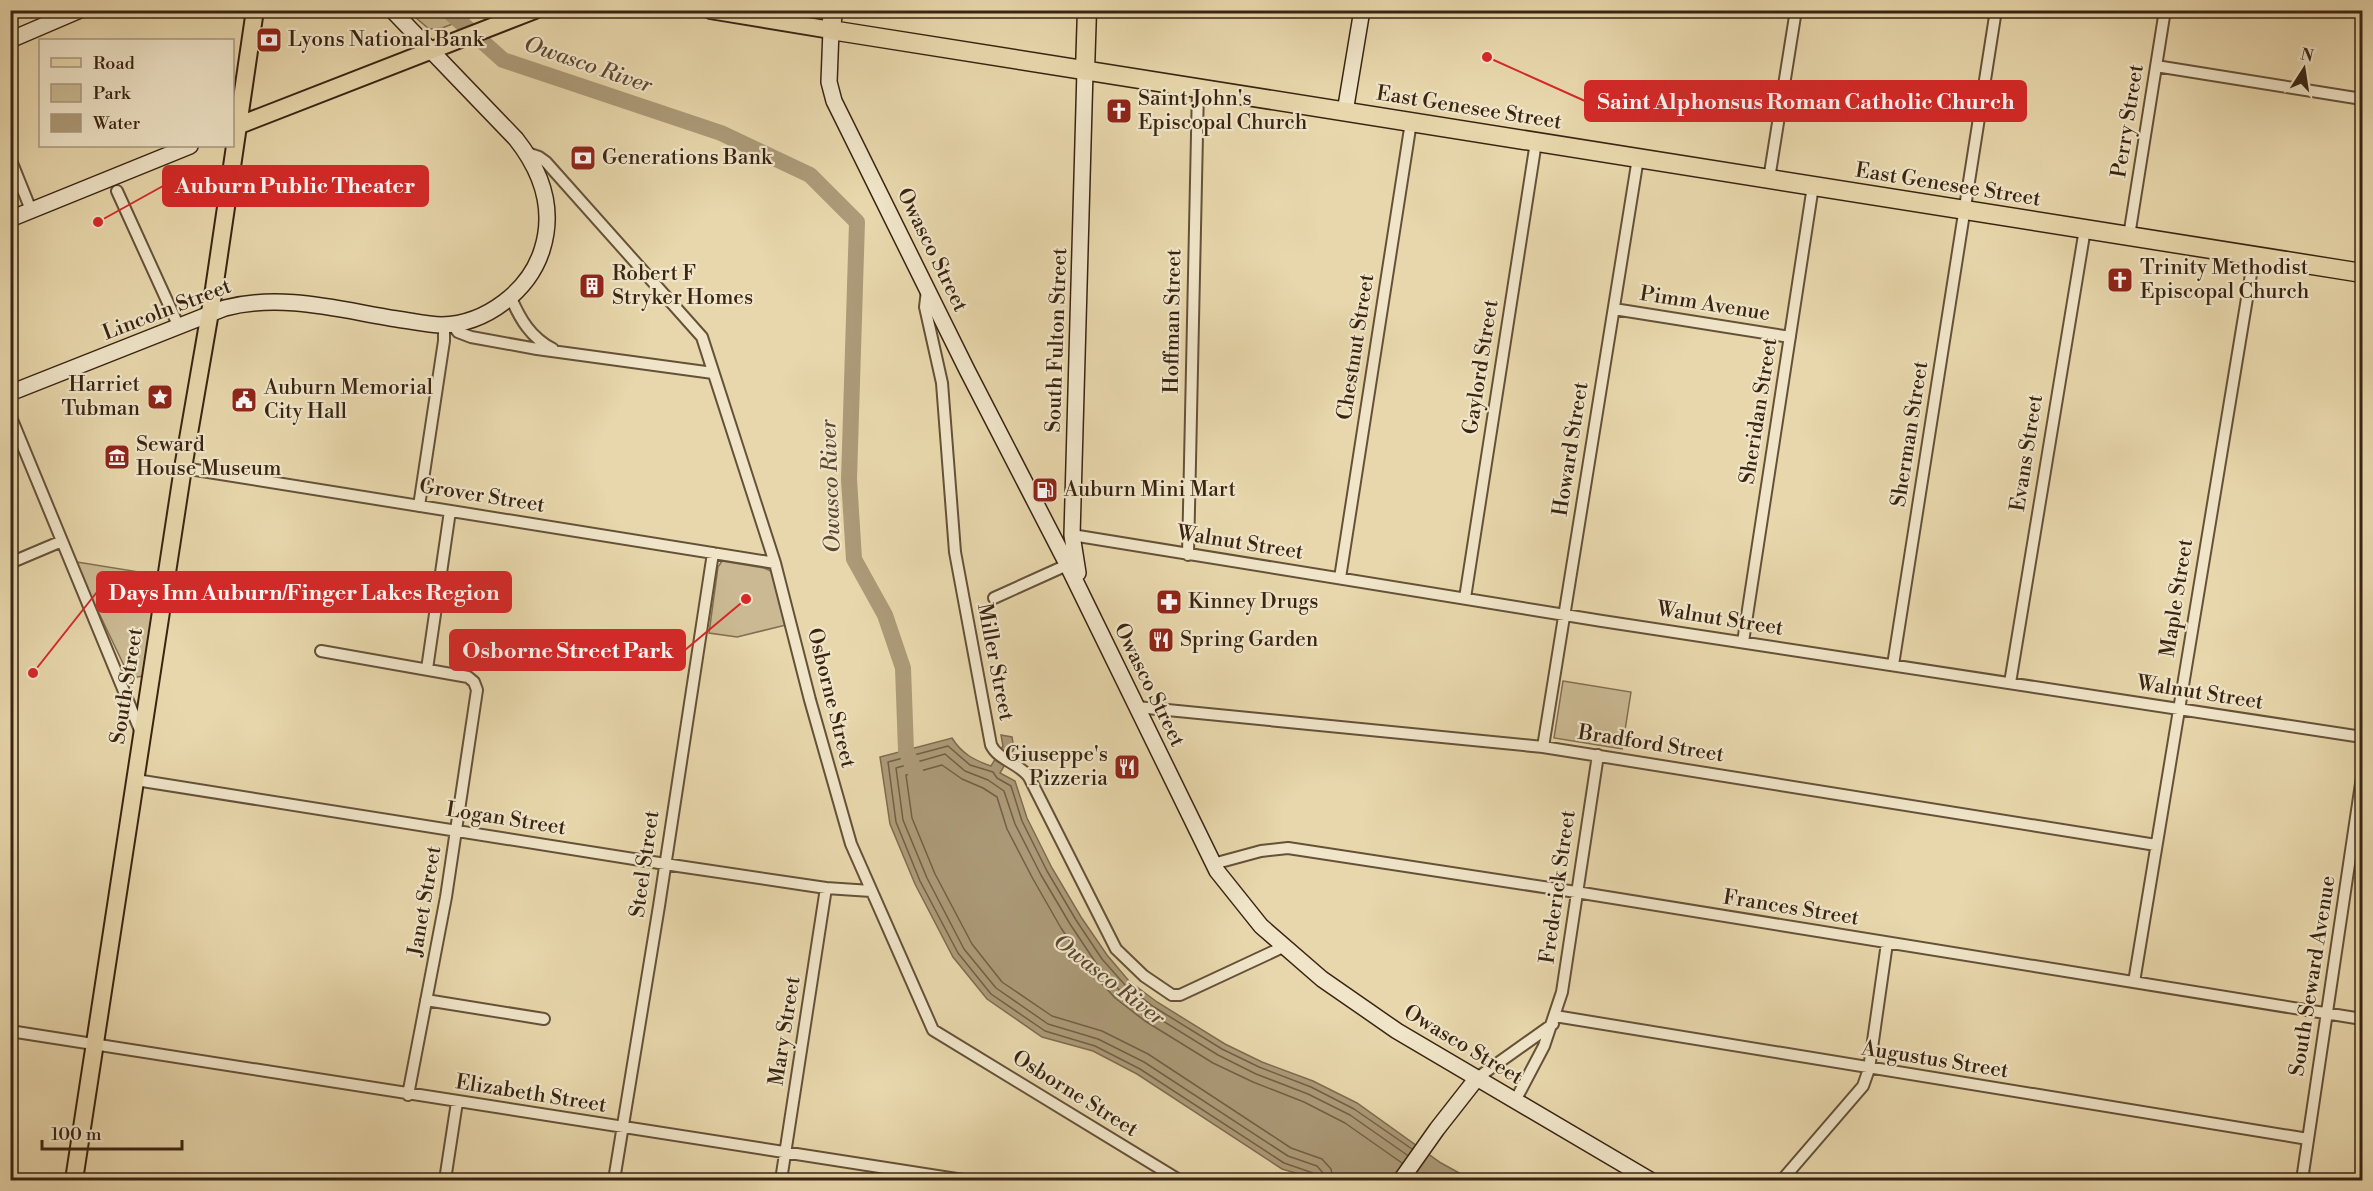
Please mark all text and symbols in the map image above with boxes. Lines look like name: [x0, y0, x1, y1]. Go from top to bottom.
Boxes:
bank icon: Lyons National Bank: [254, 25, 284, 55]
place label: Lyons National Bank: [288, 27, 485, 53]
water label: Owasco River: [520, 30, 656, 100]
legend: [39, 39, 234, 147]
north arrow: [2274, 39, 2334, 99]
text: N: [2299, 44, 2316, 66]
text: Road: [93, 52, 136, 75]
street label: Perry Street: [2106, 62, 2150, 180]
street label: East Genesee Street: [1374, 81, 1564, 136]
callout: Saint Alphonsus Roman Catholic Church: [1585, 81, 2026, 121]
text: Park: [93, 82, 132, 105]
place label: Saint John's Episcopal Church: [1138, 86, 1308, 136]
text: Saint Alphonsus Roman Catholic Church: [1597, 89, 2015, 116]
church icon: Saint John's Episcopal Church: [1104, 96, 1134, 126]
text: Water: [92, 112, 141, 135]
bank icon: Generations Bank: [568, 143, 598, 173]
place label: Generations Bank: [602, 145, 773, 171]
street label: East Genesee Street: [1853, 158, 2043, 213]
callout: Auburn Public Theater: [163, 166, 428, 206]
text: Auburn Public Theater: [174, 173, 415, 200]
street label: Owasco Street: [891, 184, 973, 317]
street label: South Fulton Street: [1041, 247, 1073, 433]
street label: Hoffman Street: [1159, 248, 1187, 394]
place label: Trinity Methodist Episcopal Church: [2140, 255, 2310, 305]
place label: Robert F Stryker Homes: [612, 261, 753, 311]
church icon: Trinity Methodist Episcopal Church: [2105, 265, 2135, 295]
building icon: Robert F Stryker Homes: [577, 271, 607, 301]
street label: Chestnut Street: [1332, 272, 1380, 422]
street label: Lincoln Street: [99, 273, 236, 346]
street label: Pimm Avenue: [1638, 281, 1772, 327]
street label: Gaylord Street: [1457, 297, 1505, 436]
street label: Sheridan Street: [1735, 335, 1784, 486]
street label: Sherman Street: [1886, 359, 1934, 509]
place label: Harriet Tubman: [61, 372, 141, 422]
place label: Auburn Memorial City Hall: [263, 375, 433, 425]
street label: Howard Street: [1548, 379, 1595, 518]
place icon: Harriet Tubman: [145, 382, 175, 412]
public building icon: Auburn Memorial City Hall: [229, 385, 259, 415]
street label: Evans Street: [2005, 392, 2049, 513]
water label: Owasco River: [815, 418, 847, 553]
place label: Seward House Museum: [136, 432, 281, 482]
museum icon: Seward House Museum: [102, 442, 132, 472]
street label: Grover Street: [417, 473, 547, 519]
fuel station icon: Auburn Mini Mart: [1030, 475, 1060, 505]
place label: Auburn Mini Mart: [1063, 477, 1237, 503]
street label: Walnut Street: [1174, 520, 1306, 566]
street label: Maple Street: [2155, 536, 2199, 659]
callout: Days Inn Auburn/Finger Lakes Region: [97, 572, 511, 612]
text: Days Inn Auburn/Finger Lakes Region: [109, 580, 500, 607]
pharmacy icon: Kinney Drugs: [1154, 587, 1184, 617]
place label: Kinney Drugs: [1188, 589, 1318, 615]
street label: Walnut Street: [1654, 596, 1786, 642]
street label: Miller Street: [971, 601, 1019, 723]
street label: Owasco Street: [1108, 619, 1190, 752]
street label: South Street: [105, 625, 149, 746]
street label: Osborne Street: [801, 625, 861, 771]
restaurant icon: Spring Garden: [1146, 625, 1176, 655]
place label: Spring Garden: [1180, 627, 1319, 653]
callout: Osborne Street Park: [450, 630, 685, 670]
text: Osborne Street Park: [462, 638, 674, 665]
street label: Walnut Street: [2134, 670, 2266, 716]
street label: Bradford Street: [1575, 719, 1726, 768]
place label: Giuseppe's Pizzeria: [1005, 742, 1108, 792]
restaurant icon: Giuseppe's Pizzeria: [1112, 752, 1142, 782]
street label: Logan Street: [444, 797, 568, 841]
street label: Steel Street: [625, 808, 665, 919]
street label: Frederick Street: [1534, 808, 1582, 966]
street label: Janet Street: [402, 843, 448, 959]
street label: South Seward Avenue: [2284, 874, 2342, 1078]
street label: Frances Street: [1721, 884, 1861, 932]
water label: Owasco River: [1048, 928, 1170, 1032]
street label: Mary Street: [764, 974, 807, 1088]
street label: Owasco Street: [1399, 999, 1528, 1091]
street label: Augustus Street: [1859, 1035, 2011, 1085]
street label: Osborne Street: [1007, 1045, 1143, 1143]
street label: Elizabeth Street: [454, 1069, 609, 1119]
scale bar: [42, 1113, 182, 1151]
text: 100 m: [51, 1123, 102, 1146]

